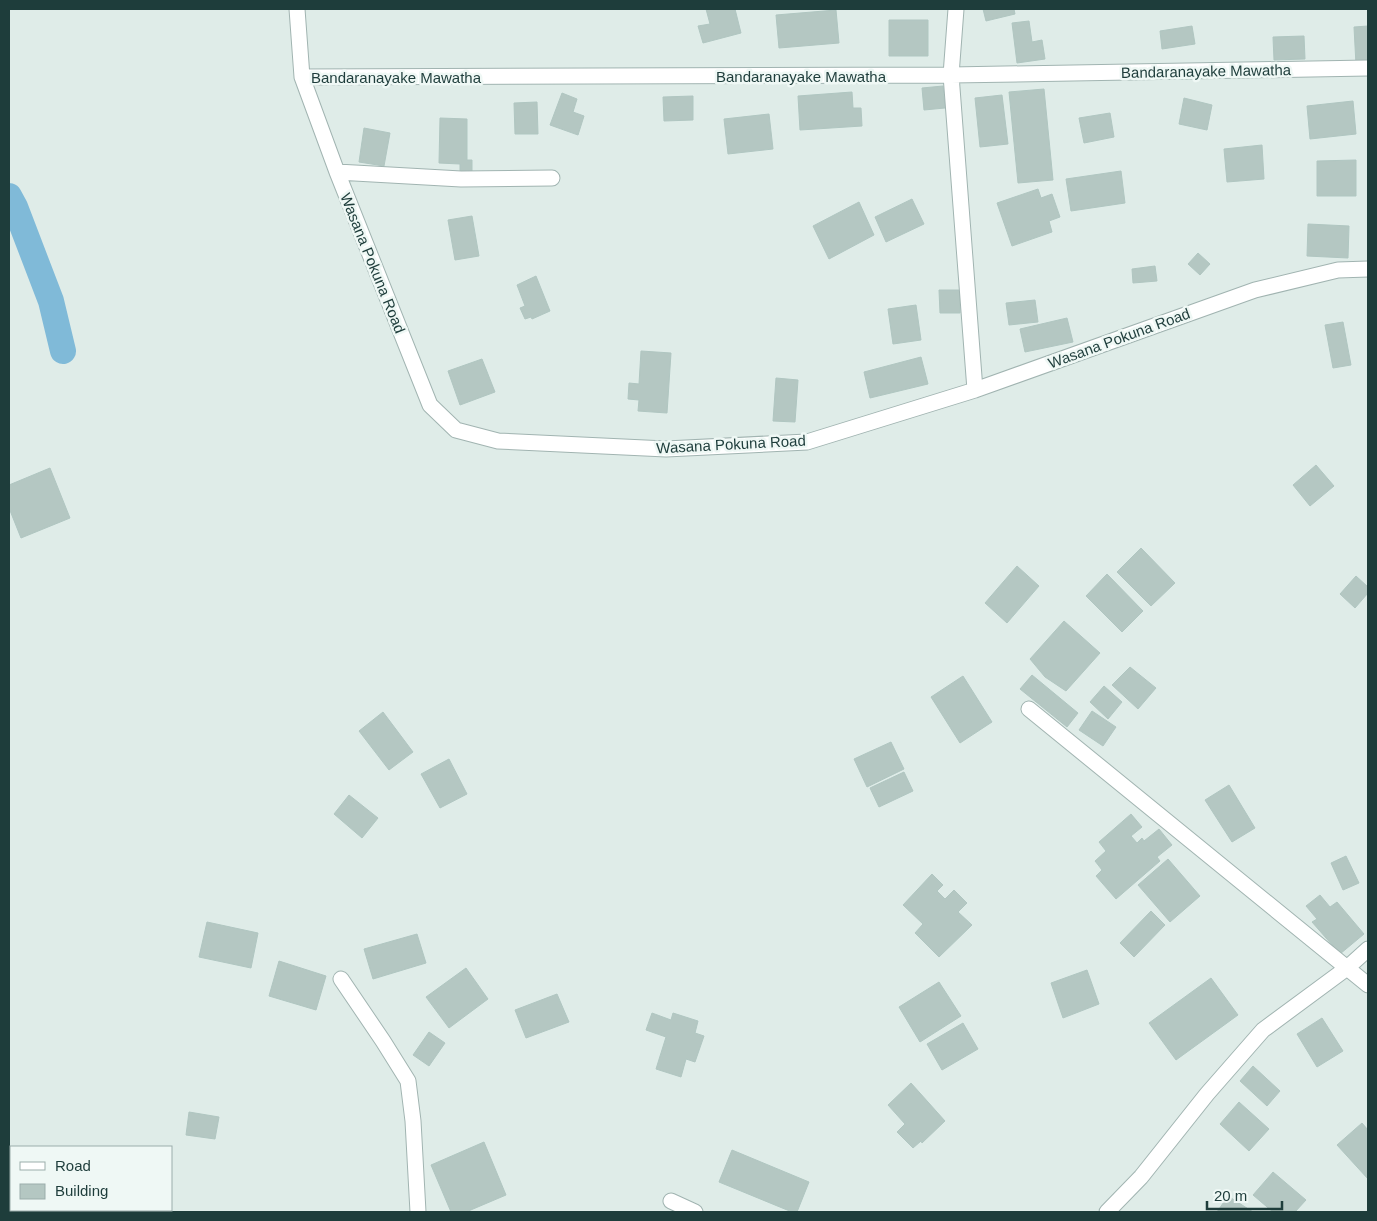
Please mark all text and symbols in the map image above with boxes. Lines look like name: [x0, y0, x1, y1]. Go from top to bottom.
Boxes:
street label: Bandaranayake Mawatha: [1121, 61, 1292, 81]
street label: Bandaranayake Mawatha: [716, 68, 887, 85]
street label: Bandaranayake Mawatha: [311, 69, 482, 86]
street label: Wasana Pokuna Road: [337, 190, 409, 336]
street label: Wasana Pokuna Road: [1046, 304, 1192, 372]
street label: Wasana Pokuna Road: [656, 432, 806, 456]
legend: [10, 1146, 172, 1211]
text: Road: [55, 1157, 91, 1174]
scale bar: [1207, 1178, 1282, 1210]
text: Building: [55, 1182, 108, 1199]
text: 20 m: [1214, 1187, 1247, 1204]

